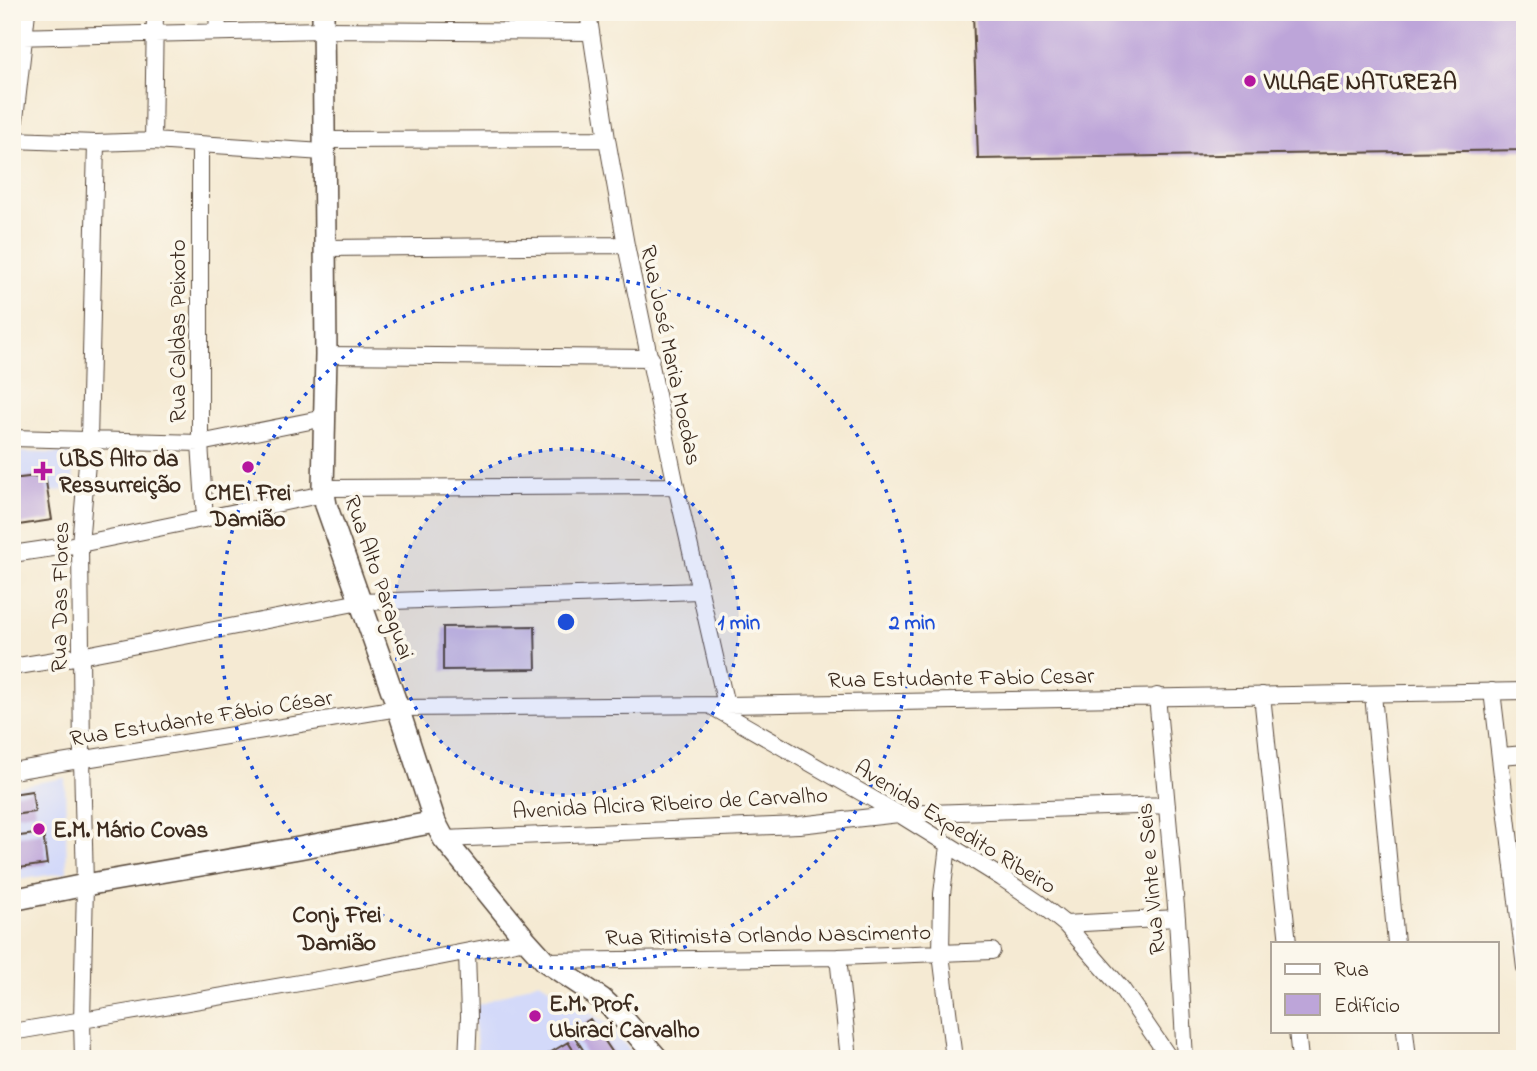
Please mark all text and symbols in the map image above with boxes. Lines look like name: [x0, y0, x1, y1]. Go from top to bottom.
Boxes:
place label: VILLAGE NATUREZA: [1263, 67, 1457, 100]
marker: VILLAGE NATUREZA: [1242, 73, 1258, 89]
street label: Rua Caldas Peixoto: [163, 239, 196, 423]
street label: Rua José Maria Moedas: [630, 243, 709, 469]
place label: UBS Alto da Ressurreição: [59, 444, 181, 503]
marker: CMEI Frei Damião: [240, 459, 256, 475]
marker: UBS Alto da Ressurreição: [33, 461, 53, 481]
place label: CMEI Frei Damião: [205, 478, 291, 537]
street label: Rua Alto Paraguai: [333, 491, 421, 665]
street label: Rua Das Flores: [44, 521, 79, 673]
text: 1 min: [718, 609, 760, 639]
text: 2 min: [888, 609, 935, 639]
centre of rings: [554, 610, 578, 634]
street label: Rua Estudante Fabio Cesar: [828, 661, 1095, 698]
street label: Rua Estudante Fábio César: [68, 682, 336, 757]
street label: Avenida Expedito Ribeiro: [847, 752, 1062, 904]
street label: Avenida Alcira Ribeiro de Carvalho: [512, 780, 829, 829]
street label: Rua Vinte e Seis: [1129, 802, 1176, 956]
place label: E.M. Mário Covas: [53, 815, 208, 848]
marker: E.M. Mário Covas: [31, 821, 47, 837]
district label: Conj. Frei Damião: [292, 899, 382, 962]
street label: Rua Ritimista Orlando Nascimento: [605, 917, 931, 956]
legend: [1271, 942, 1498, 1032]
text: Rua: [1334, 956, 1369, 986]
place label: E.M. Prof. Ubiraci Carvalho: [549, 989, 700, 1048]
text: Edifício: [1334, 992, 1400, 1022]
marker: E.M. Prof. Ubiraci Carvalho: [527, 1008, 543, 1024]

